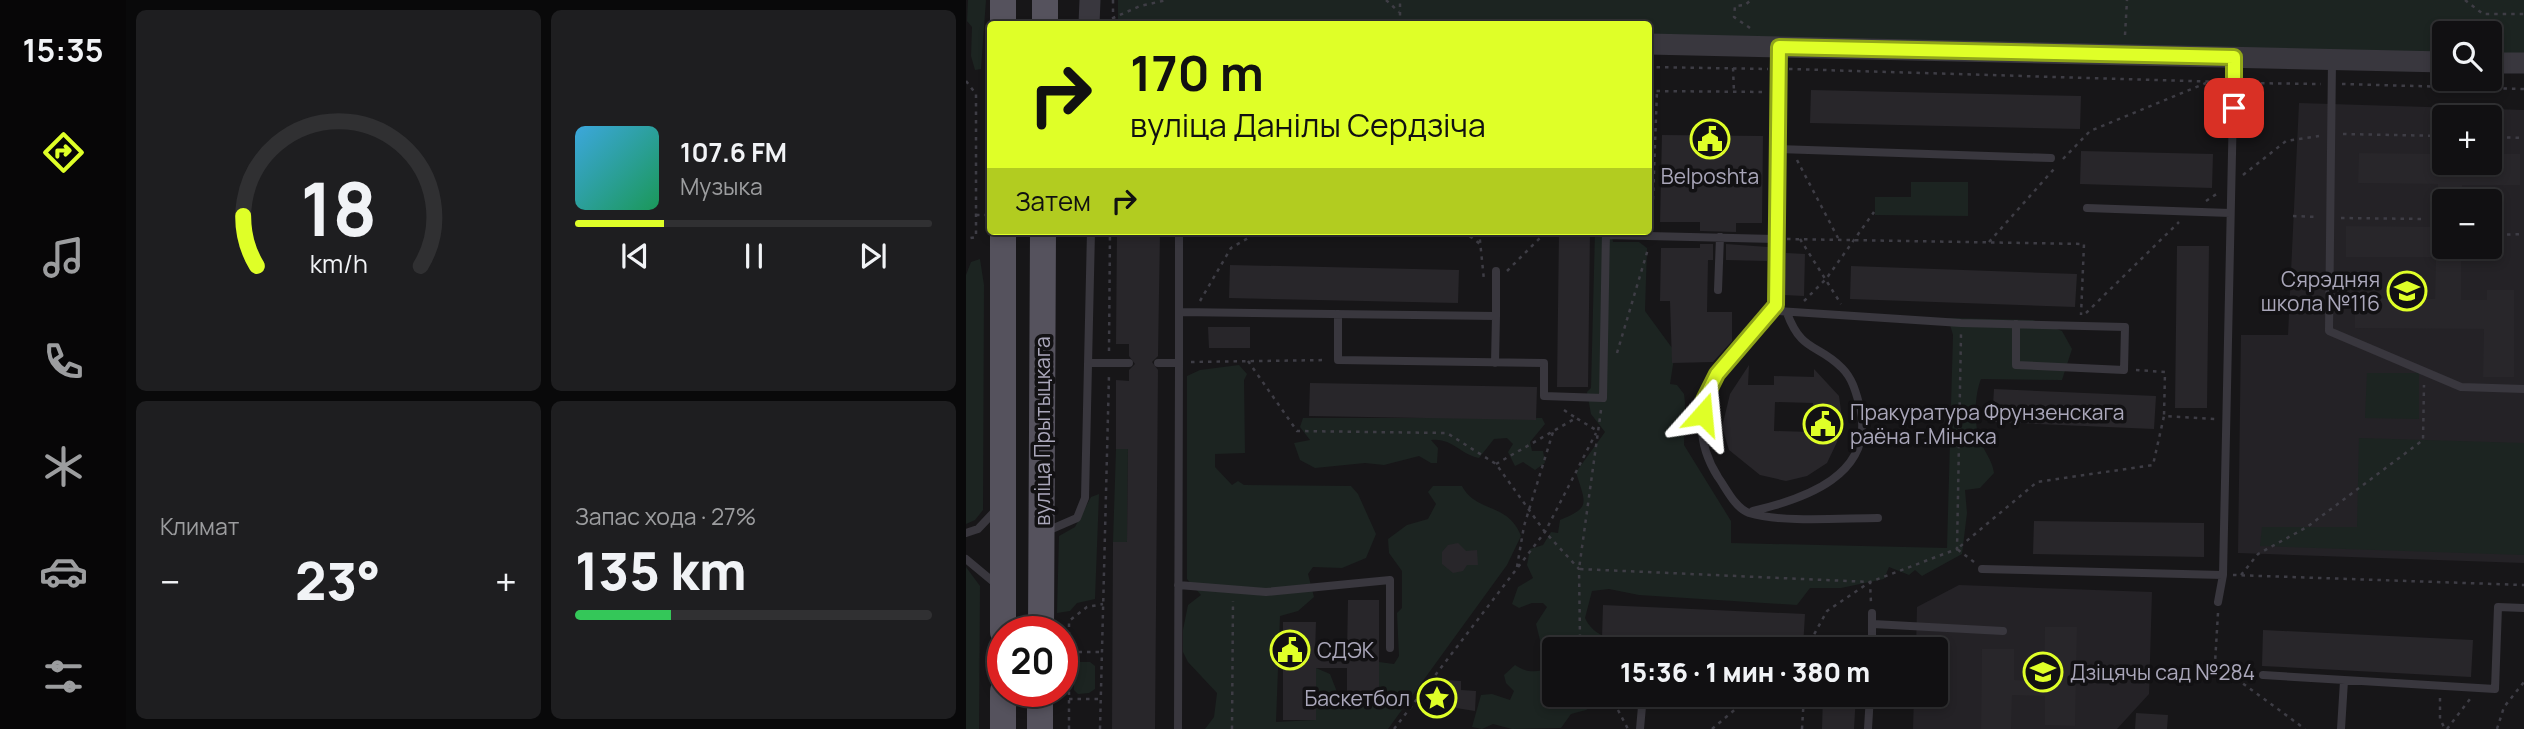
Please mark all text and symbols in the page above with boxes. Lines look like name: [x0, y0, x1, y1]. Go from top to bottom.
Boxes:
map controls: [2432, 21, 2502, 259]
button: search: [2432, 21, 2502, 91]
text: 15:35: [22, 28, 104, 72]
text: 170 m: [1130, 39, 1264, 106]
icon: right: [1015, 49, 1106, 140]
pin: [2204, 78, 2264, 138]
icon: arrive: [2215, 89, 2253, 127]
text: вуліца Данілы Сердзіча: [1130, 103, 1486, 147]
button: +: [2432, 105, 2502, 175]
public building icon: Belposhta: [1689, 118, 1731, 160]
icon: directions: [39, 128, 88, 177]
text: 107.6 FM: [680, 134, 787, 170]
text: 18: [300, 159, 377, 259]
place label: Belposhta: [1661, 162, 1759, 190]
text: Музыка: [680, 170, 763, 202]
icon: right: [1105, 182, 1143, 220]
text: Затем: [1015, 183, 1091, 219]
button: −: [2432, 189, 2502, 259]
icon: music: [39, 233, 88, 282]
icon: previous: [616, 237, 654, 275]
icon: pause: [735, 237, 773, 275]
icon: next: [854, 237, 892, 275]
text: km/h: [309, 246, 368, 281]
place label: Сярэдняя школа №116: [2261, 265, 2380, 317]
school or university icon: Сярэдняя школа №116: [2386, 270, 2428, 312]
street label: вуліца Прытыцкага: [1028, 336, 1056, 526]
icon: phone: [39, 337, 88, 386]
position arrow: [1666, 377, 1740, 451]
place label: Пракуратура Фрунзенскага раёна г.Мінска: [1850, 398, 2125, 450]
public building icon: Пракуратура Фрунзенскага раёна г.Мінска: [1802, 403, 1844, 445]
icon: climate: [39, 442, 88, 491]
text: Запас хода · 27%: [575, 500, 756, 532]
text: Климат: [160, 510, 239, 542]
text: 135 km: [575, 535, 747, 606]
text: 23°: [295, 545, 381, 616]
icon: car: [39, 547, 88, 596]
text: −: [160, 555, 181, 607]
text: +: [495, 555, 517, 607]
speed limit sign: 20: [987, 616, 1078, 707]
public building icon: СДЭК: [1269, 629, 1311, 671]
place label: СДЭК: [1317, 636, 1375, 664]
school or university icon: Дзіцячы сад №284: [2022, 651, 2064, 693]
icon: filters: [39, 652, 88, 701]
text: 15:36 · 1 мин · 380 m: [1620, 654, 1870, 690]
place label: Дзіцячы сад №284: [2070, 658, 2255, 686]
place icon: Баскетбол: [1416, 677, 1458, 719]
place label: Баскетбол: [1305, 684, 1410, 712]

